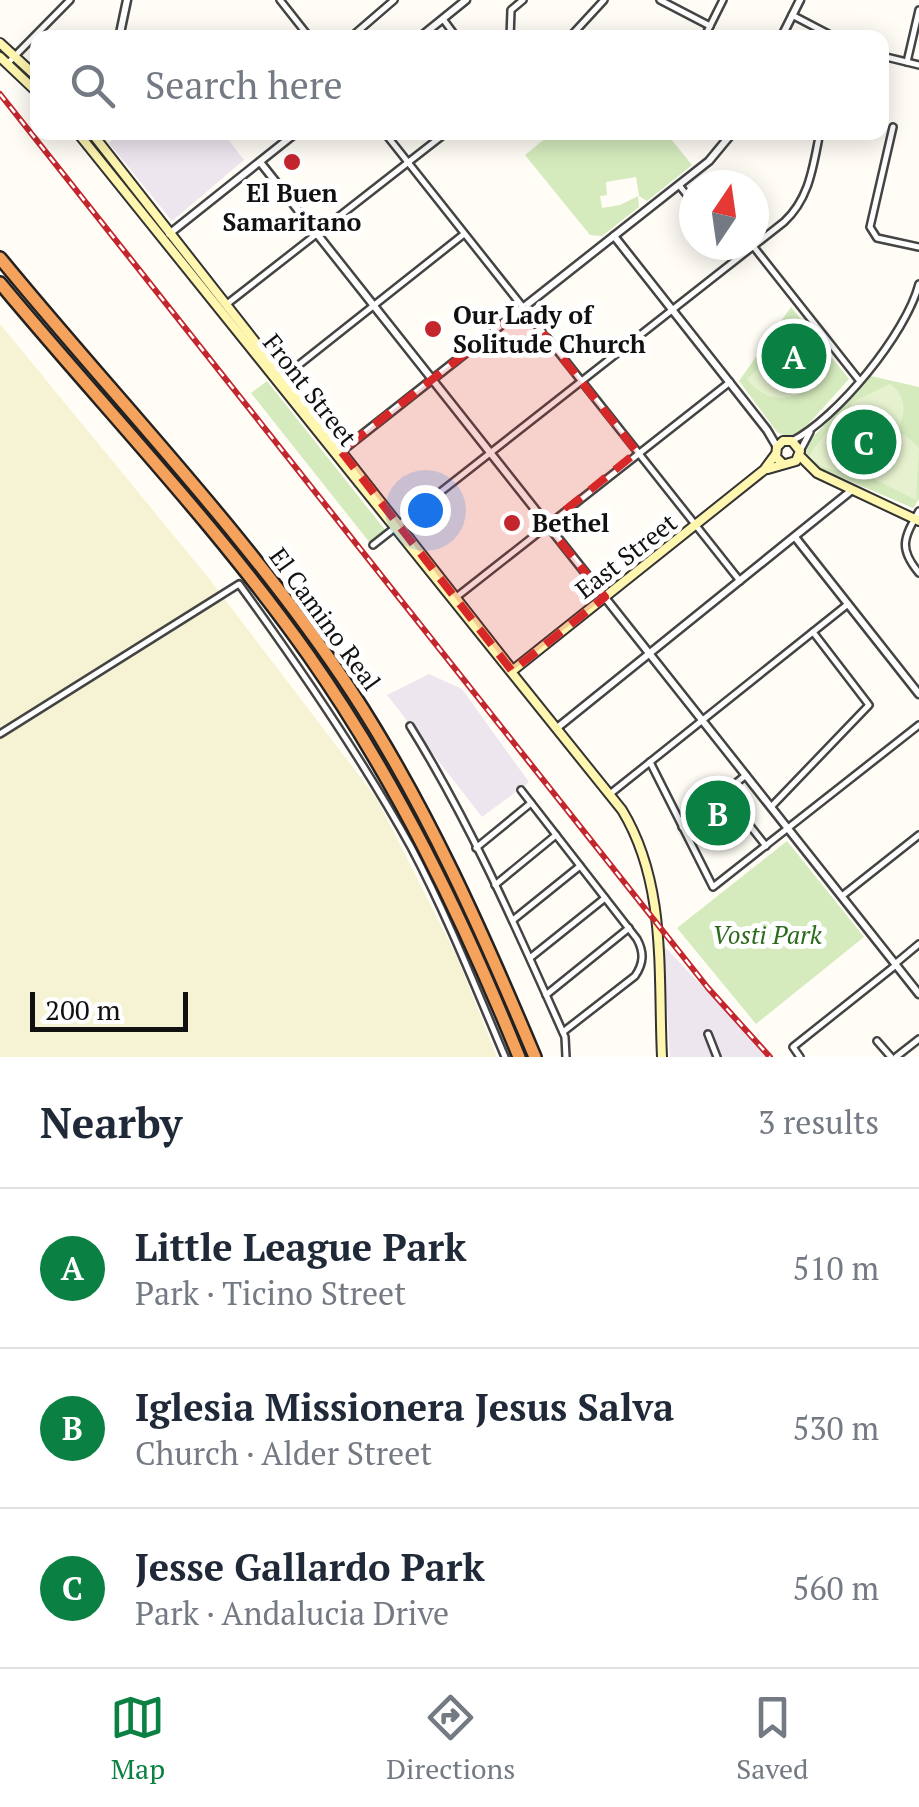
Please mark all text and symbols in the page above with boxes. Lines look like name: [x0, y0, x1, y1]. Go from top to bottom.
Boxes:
search box: [30, 30, 889, 140]
icon: search: [65, 58, 120, 113]
text: Search here: [145, 60, 343, 110]
marker: El Buen Samaritano: [281, 151, 303, 173]
north arrow: [679, 170, 769, 260]
place label: El Buen Samaritano: [223, 176, 362, 238]
place label: Our Lady of Solitude Church: [453, 298, 646, 360]
marker: Our Lady of Solitude Church: [422, 318, 444, 340]
pin: A: [762, 318, 826, 394]
street label: Front Street: [256, 327, 365, 453]
pin: C: [832, 404, 896, 480]
your location: [400, 485, 451, 536]
place label: Bethel: [532, 506, 609, 539]
street label: East Street: [568, 506, 683, 606]
marker: Bethel: [501, 512, 523, 534]
street label: El Camino Real: [262, 541, 388, 697]
pin: B: [686, 776, 750, 850]
park label: Vosti Park: [712, 918, 823, 951]
scale bar: [30, 987, 188, 1032]
text: 200 m: [45, 991, 121, 1028]
text: Nearby: [40, 1094, 182, 1150]
text: 3 results: [758, 1101, 879, 1143]
text: Little League Park: [135, 1222, 466, 1272]
text: A: [61, 1247, 84, 1289]
text: 510 m: [792, 1247, 879, 1289]
text: Park · Ticino Street: [135, 1272, 406, 1314]
text: Iglesia Missionera Jesus Salva: [135, 1382, 674, 1432]
text: B: [62, 1407, 83, 1449]
text: 530 m: [792, 1407, 879, 1449]
text: Church · Alder Street: [135, 1432, 432, 1474]
text: Jesse Gallardo Park: [135, 1542, 485, 1592]
text: C: [62, 1567, 83, 1609]
text: 560 m: [792, 1567, 879, 1609]
text: Park · Andalucia Drive: [135, 1592, 449, 1634]
tab: Map: [110, 1690, 165, 1787]
tab: Directions: [386, 1690, 515, 1787]
tab: Saved: [736, 1690, 809, 1787]

